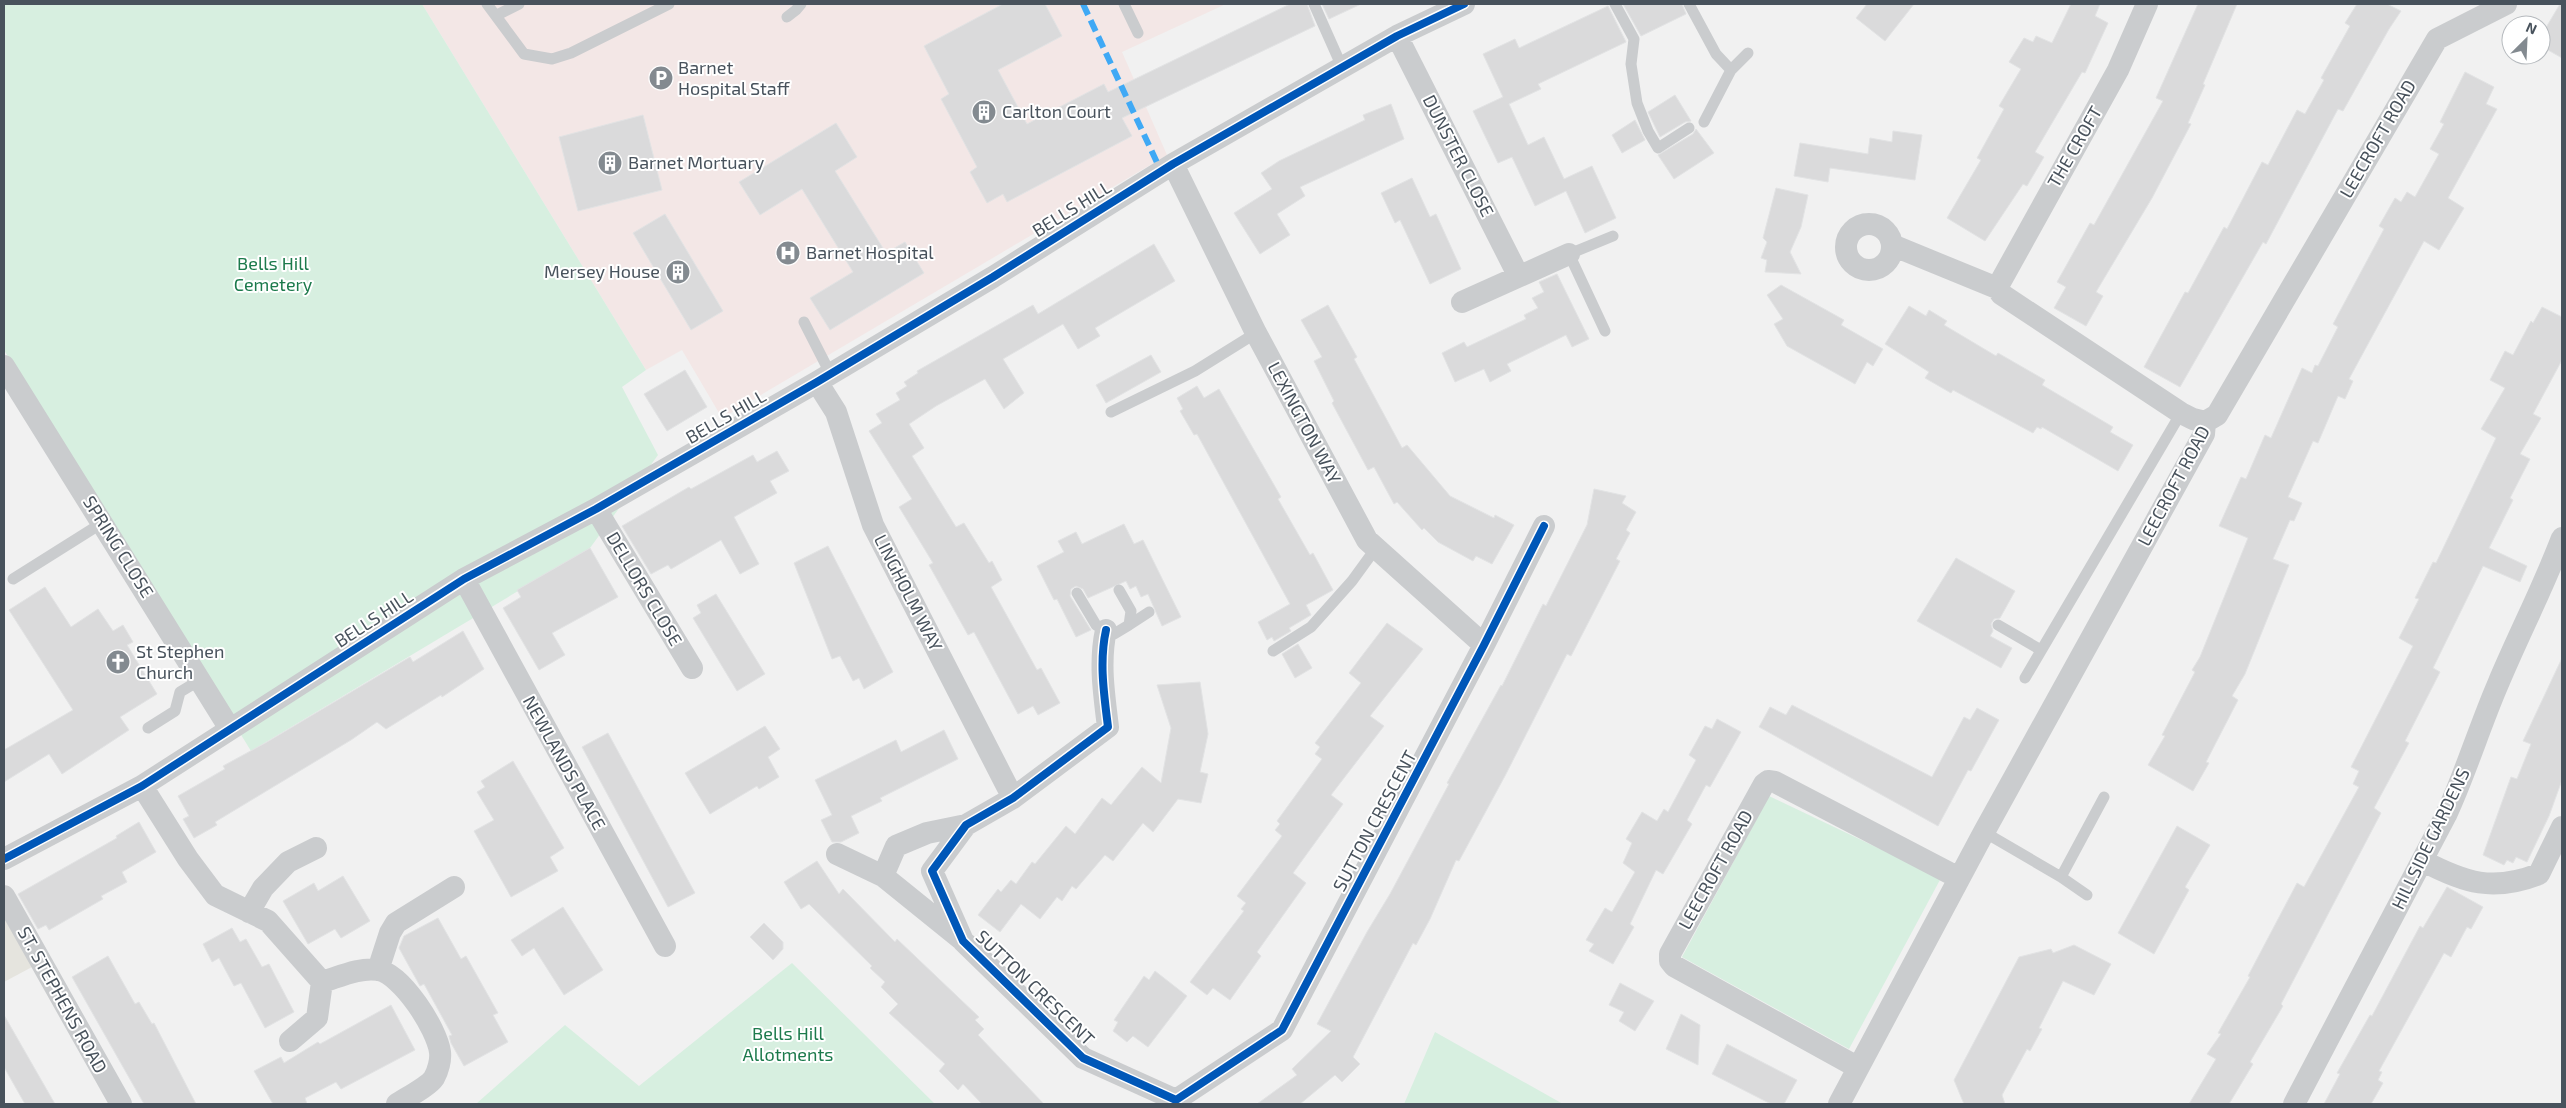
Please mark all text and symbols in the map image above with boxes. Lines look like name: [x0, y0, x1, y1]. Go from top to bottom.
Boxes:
north arrow: [2501, 15, 2551, 65]
text: N: [2523, 18, 2540, 37]
place label: Barnet Hospital Staff: [678, 56, 791, 99]
parking icon: Barnet Hospital Staff: [648, 65, 674, 91]
street label: LEECROFT ROAD: [2334, 76, 2420, 201]
street label: DUNSTER CLOSE: [1419, 91, 1499, 220]
building icon: Carlton Court: [971, 99, 997, 125]
place label: Carlton Court: [1002, 100, 1111, 122]
street label: THE CROFT: [2042, 102, 2106, 191]
building icon: Barnet Mortuary: [597, 150, 623, 176]
place label: Barnet Mortuary: [628, 151, 765, 173]
street label: BELLS HILL: [1028, 175, 1115, 241]
hospital icon: Barnet Hospital: [775, 240, 801, 266]
place label: Barnet Hospital: [806, 241, 934, 263]
park label: Bells Hill Cemetery: [234, 252, 313, 295]
building icon: Mersey House: [665, 259, 691, 285]
place label: Mersey House: [544, 260, 660, 282]
street label: LEXINGTON WAY: [1264, 358, 1347, 488]
street label: BELLS HILL: [681, 384, 770, 448]
street label: LEECROFT ROAD: [2132, 422, 2214, 549]
street label: SPRING CLOSE: [79, 491, 159, 601]
street label: DELLORS CLOSE: [602, 528, 687, 649]
street label: LINGHOLM WAY: [870, 531, 948, 655]
street label: BELLS HILL: [330, 585, 417, 652]
place label: St Stephen Church: [136, 640, 224, 683]
church icon: St Stephen Church: [105, 649, 131, 675]
street label: NEWLANDS PLACE: [519, 691, 611, 834]
street label: SUTTON CRESCENT: [1328, 746, 1421, 895]
street label: HILLSIDE GARDENS: [2386, 764, 2474, 913]
street label: LEECROFT ROAD: [1673, 806, 1757, 933]
street label: ST. STEPHENS ROAD: [13, 922, 112, 1077]
street label: SUTTON CRESCENT: [972, 925, 1100, 1050]
park label: Bells Hill Allotments: [743, 1022, 833, 1065]

